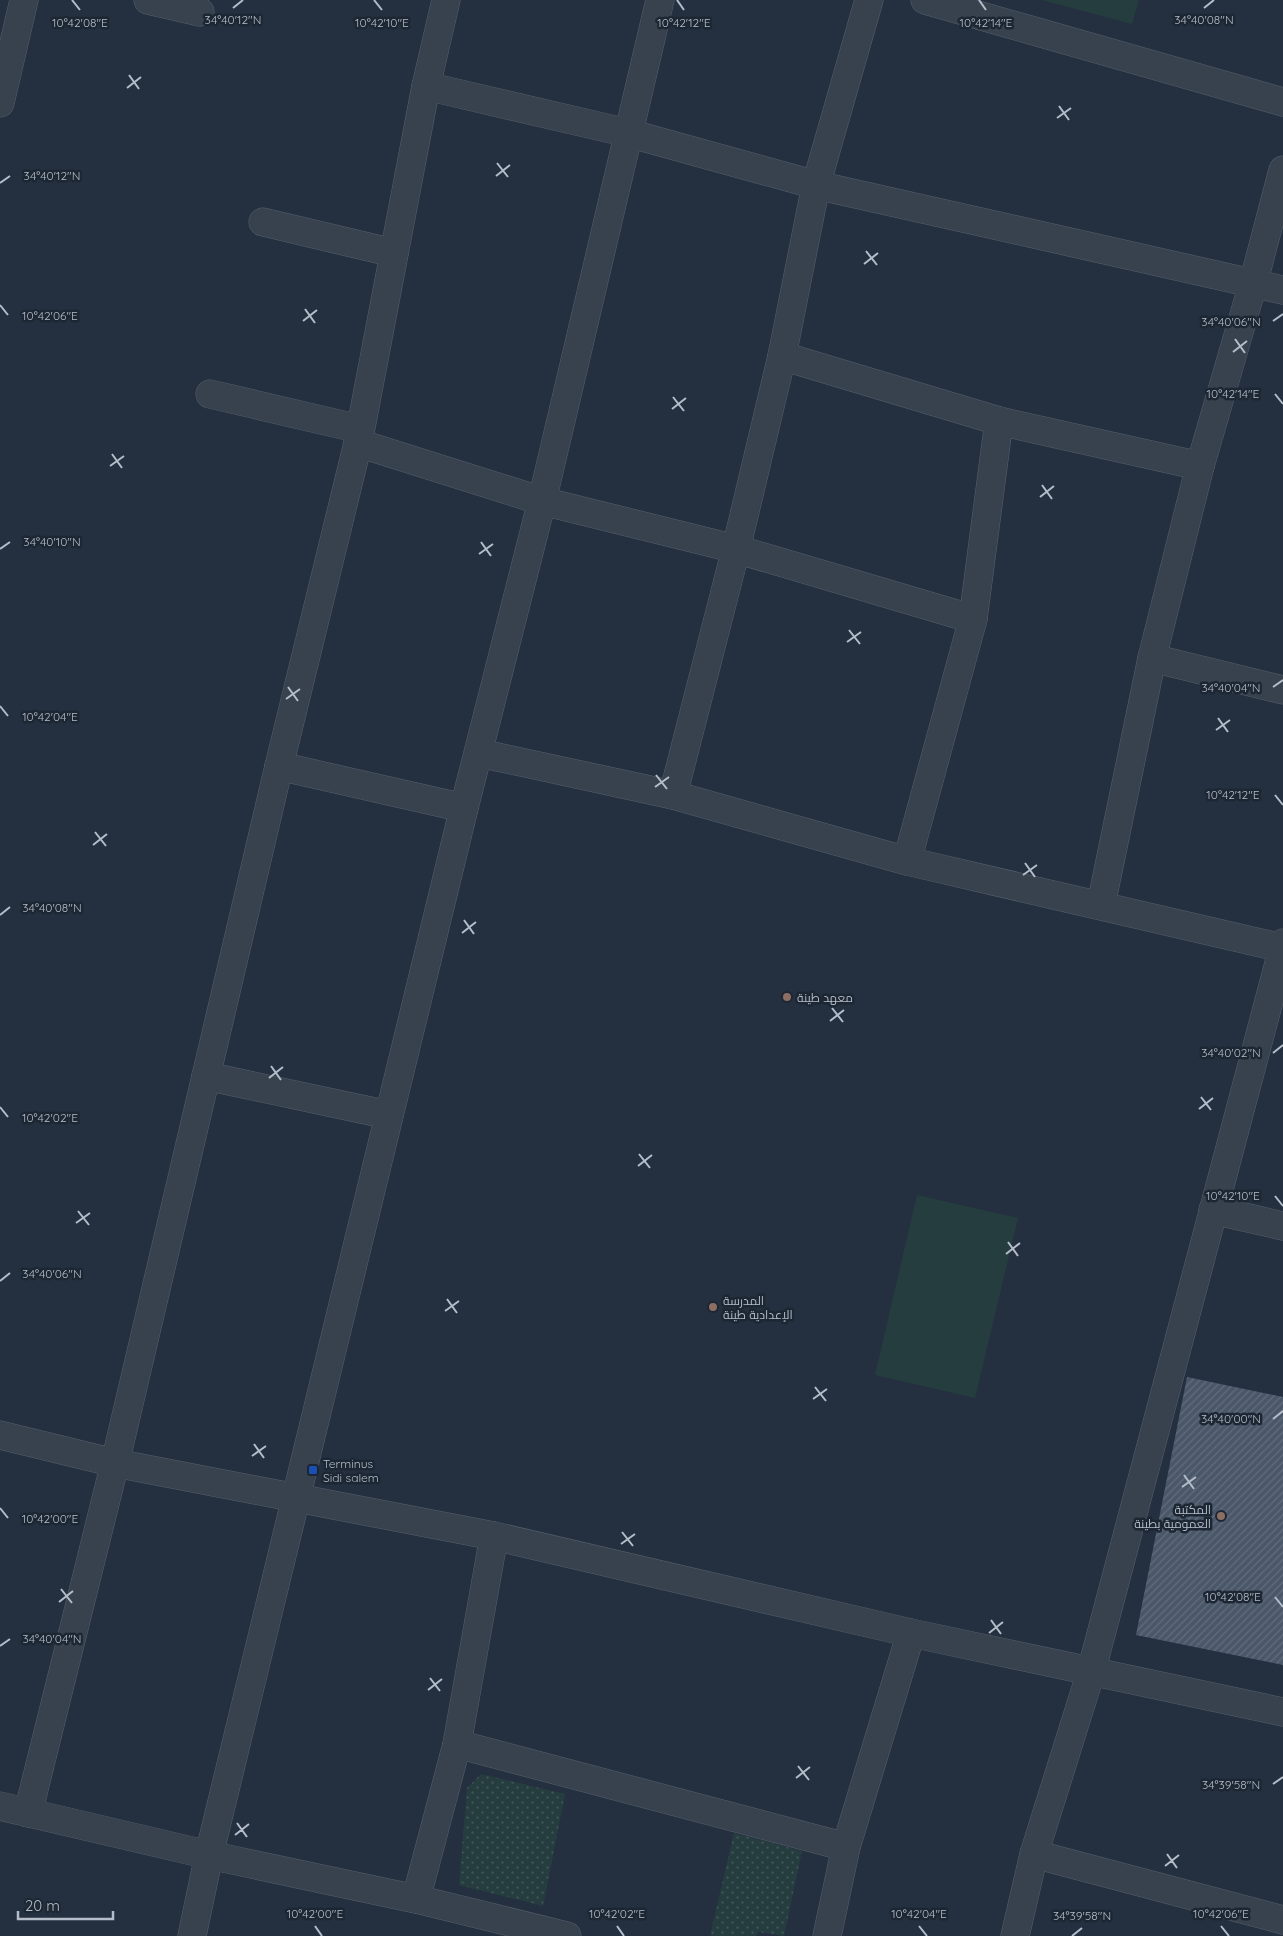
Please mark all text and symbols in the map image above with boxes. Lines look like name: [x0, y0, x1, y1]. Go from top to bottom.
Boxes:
text: 34°40'12"N: [205, 12, 261, 27]
text: 34°40'08"N: [1174, 12, 1234, 27]
text: 10°42'08"E: [52, 15, 108, 30]
text: 10°42'10"E: [355, 15, 409, 30]
text: 10°42'12"E: [657, 15, 711, 30]
text: 10°42'14"E: [960, 15, 1013, 30]
text: 34°40'12"N: [24, 168, 80, 183]
text: 10°42'06"E: [22, 308, 78, 323]
text: 34°40'06"N: [1201, 314, 1261, 329]
text: 10°42'14"E: [1207, 386, 1260, 401]
text: 34°40'10"N: [23, 534, 81, 549]
text: 34°40'04"N: [1201, 680, 1261, 695]
text: 10°42'04"E: [22, 709, 78, 724]
text: 10°42'12"E: [1206, 787, 1260, 802]
text: 34°40'08"N: [22, 900, 82, 915]
place label: معهد طينة: [797, 990, 853, 1005]
marker: معهد طينة: [781, 991, 793, 1003]
text: 34°40'02"N: [1201, 1045, 1261, 1060]
text: 10°42'02"E: [22, 1110, 78, 1125]
text: 10°42'10"E: [1206, 1188, 1260, 1203]
text: 34°40'06"N: [22, 1266, 82, 1281]
place label: المدرسة الإعدادية طينة: [723, 1293, 793, 1322]
marker: المدرسة الإعدادية طينة: [707, 1301, 719, 1313]
text: 34°40'00"N: [1201, 1411, 1261, 1426]
place label: Terminus Sidi salem: [323, 1456, 379, 1485]
marker: Terminus Sidi salem: [307, 1464, 319, 1476]
place label: المكتبة العمومية بطينة: [1134, 1502, 1211, 1531]
marker: المكتبة العمومية بطينة: [1215, 1510, 1227, 1522]
text: 10°42'00"E: [22, 1511, 78, 1526]
text: 10°42'08"E: [1205, 1589, 1261, 1604]
text: 34°40'04"N: [22, 1631, 82, 1646]
text: 34°39'58"N: [1202, 1777, 1260, 1792]
scale bar: [18, 1888, 112, 1920]
text: 20 m: [25, 1896, 60, 1915]
text: 10°42'00"E: [287, 1906, 343, 1921]
text: 10°42'02"E: [589, 1906, 645, 1921]
text: 10°42'04"E: [891, 1906, 947, 1921]
text: 10°42'06"E: [1193, 1906, 1249, 1921]
text: 34°39'58"N: [1053, 1908, 1111, 1923]

